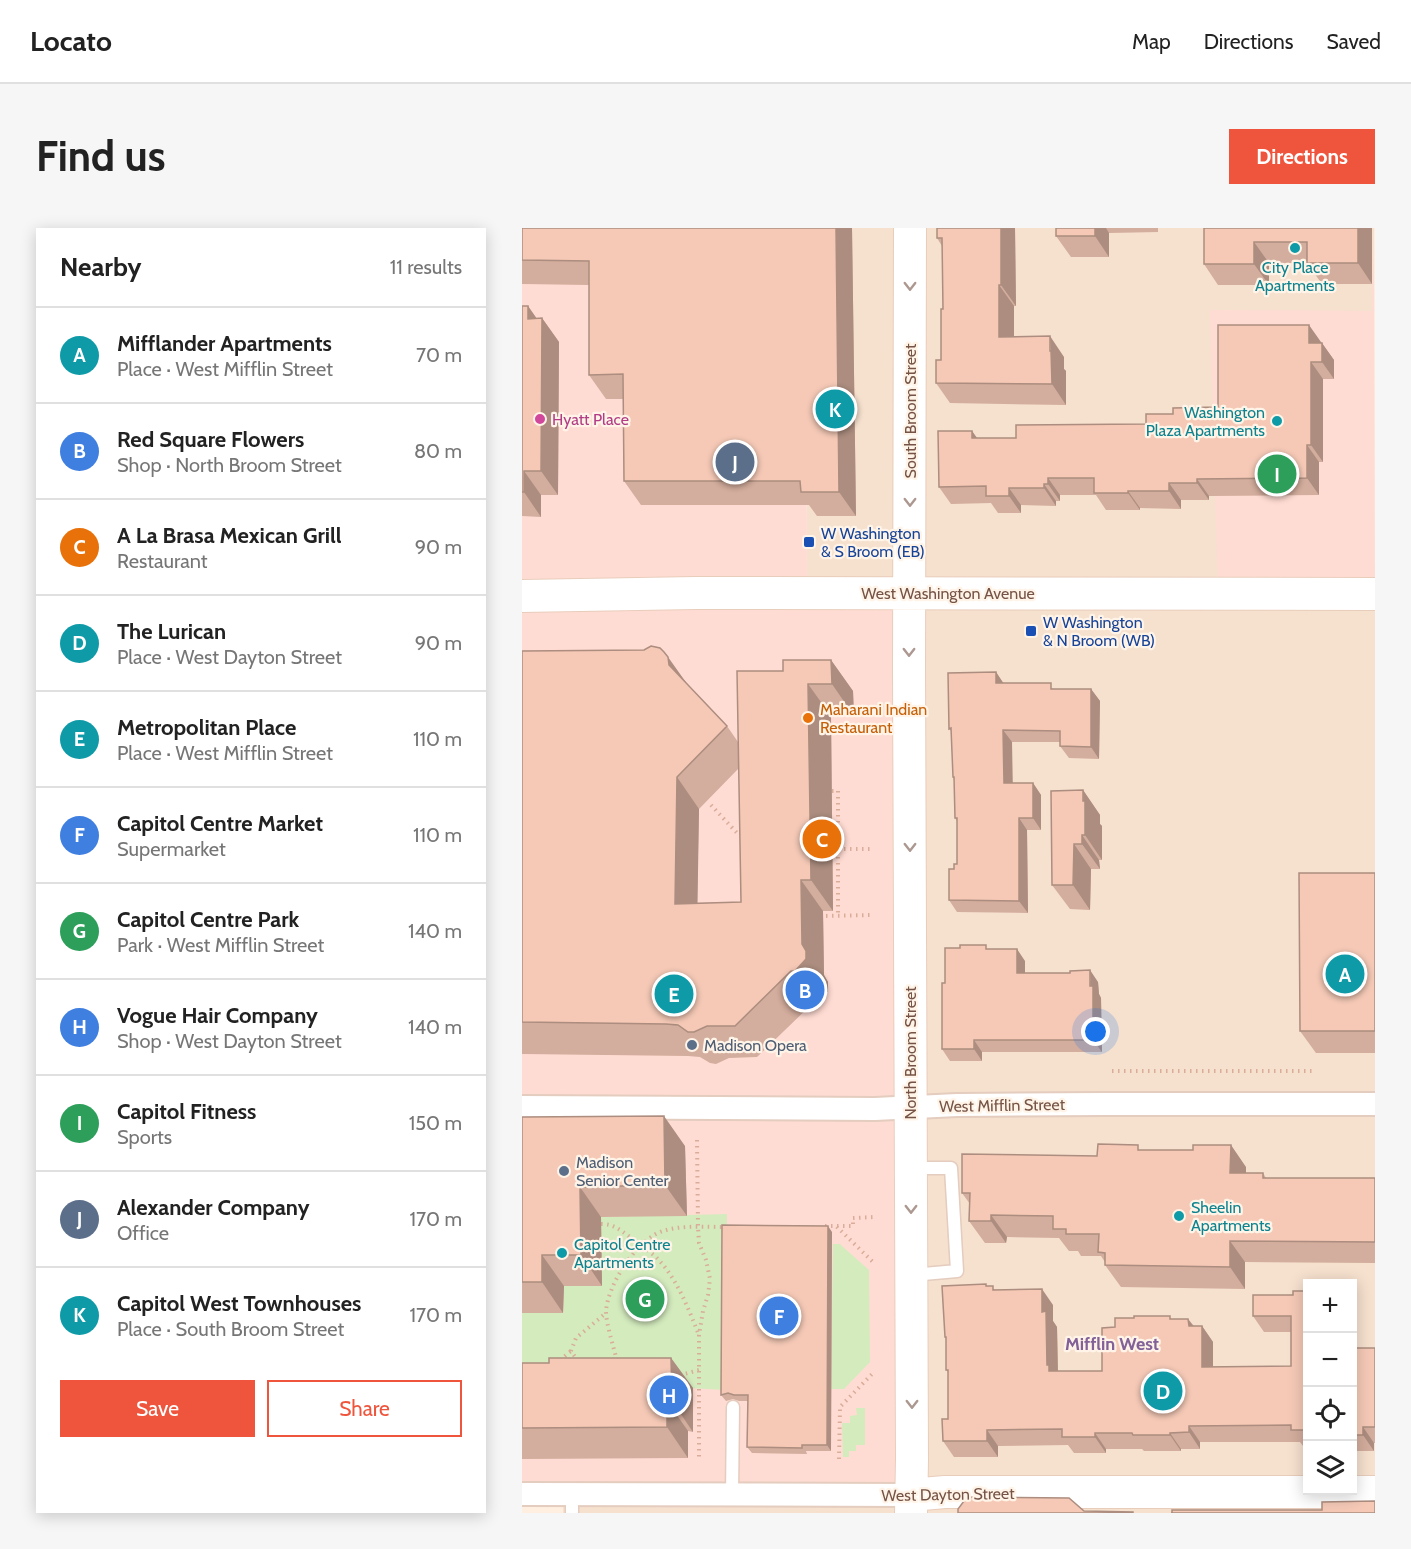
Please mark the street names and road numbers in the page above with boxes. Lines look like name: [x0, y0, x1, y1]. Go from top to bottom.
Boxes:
street label: South Broom Street: [901, 343, 920, 478]
street label: West Washington Avenue: [861, 584, 1035, 603]
street label: North Broom Street: [901, 986, 920, 1120]
street label: West Mifflin Street: [939, 1095, 1066, 1116]
street label: West Dayton Street: [881, 1484, 1015, 1505]

